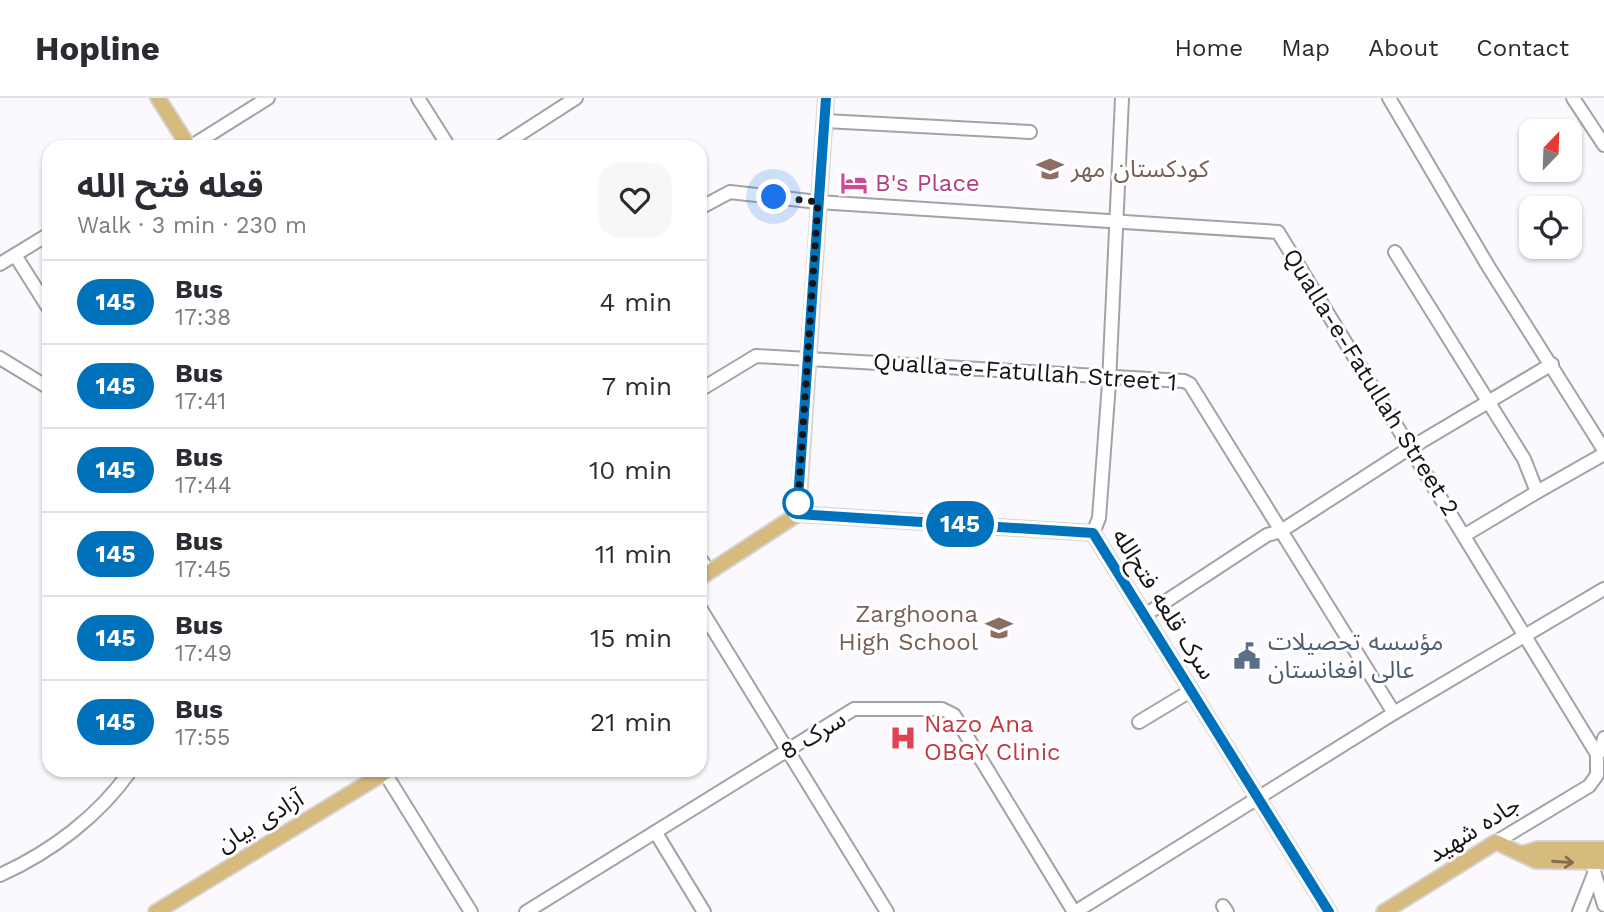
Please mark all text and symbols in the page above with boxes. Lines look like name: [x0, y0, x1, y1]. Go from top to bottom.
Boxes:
text: Hopline: [35, 29, 160, 68]
text: Home: [1175, 34, 1243, 62]
text: Map: [1281, 34, 1330, 62]
text: About: [1368, 34, 1438, 62]
text: Contact: [1476, 34, 1569, 62]
north arrow: [1519, 119, 1582, 182]
map controls: [1519, 119, 1582, 259]
school or university icon: کودکستان مهر: [1035, 154, 1065, 184]
place label: کودکستان مهر: [1070, 155, 1210, 183]
button: heart: [598, 163, 672, 237]
text: قعله فتح الله: [77, 166, 264, 205]
hotel icon: B's Place: [839, 168, 869, 198]
place label: B's Place: [875, 169, 980, 197]
your location: [756, 179, 791, 214]
button: locate: [1519, 196, 1582, 259]
text: Walk · 3 min · 230 m: [77, 212, 307, 239]
street label: Qualla-e-Fatullah Street 2: [1277, 243, 1465, 521]
text: Bus: [175, 274, 223, 304]
text: 4 min: [599, 287, 672, 317]
text: 145: [96, 288, 135, 316]
text: 17:38: [175, 304, 231, 331]
street label: Qualla-e-Fatullah Street 1: [872, 347, 1178, 397]
text: Bus: [175, 358, 223, 388]
text: 7 min: [602, 371, 672, 401]
text: 145: [96, 372, 135, 400]
text: 17:41: [175, 388, 226, 415]
text: Bus: [175, 442, 223, 472]
text: 10 min: [589, 455, 672, 485]
text: 145: [96, 456, 135, 484]
text: 17:44: [175, 472, 232, 499]
unlabelled marker: [783, 488, 813, 518]
line badge: 145: [920, 501, 1000, 547]
text: 145: [940, 510, 980, 538]
street label: سرک قلعه فتح‌الله: [1104, 523, 1222, 686]
text: Bus: [175, 526, 223, 556]
text: 11 min: [595, 539, 672, 569]
text: 145: [96, 540, 135, 568]
text: 17:45: [175, 556, 231, 583]
place label: Zarghoona High School: [838, 600, 979, 656]
text: Bus: [175, 610, 223, 640]
school or university icon: Zarghoona High School: [984, 613, 1014, 643]
text: 15 min: [590, 623, 672, 653]
text: 145: [96, 624, 135, 652]
place label: مؤسسه تحصیلات عالی افغانستان: [1268, 628, 1443, 684]
text: 17:49: [175, 640, 232, 667]
public building icon: مؤسسه تحصیلات عالی افغانستان: [1232, 641, 1262, 671]
text: Bus: [175, 694, 223, 724]
street label: سرک 8: [775, 705, 851, 765]
text: 21 min: [590, 707, 672, 737]
text: 145: [96, 708, 135, 736]
place label: Nazo Ana OBGY Clinic: [924, 710, 1061, 766]
hospital icon: Nazo Ana OBGY Clinic: [888, 723, 918, 753]
text: 17:55: [175, 724, 230, 751]
street label: آزادی بیان: [212, 784, 309, 858]
street label: جاده شهید: [1423, 790, 1525, 868]
one-way arrow: [1551, 856, 1574, 869]

